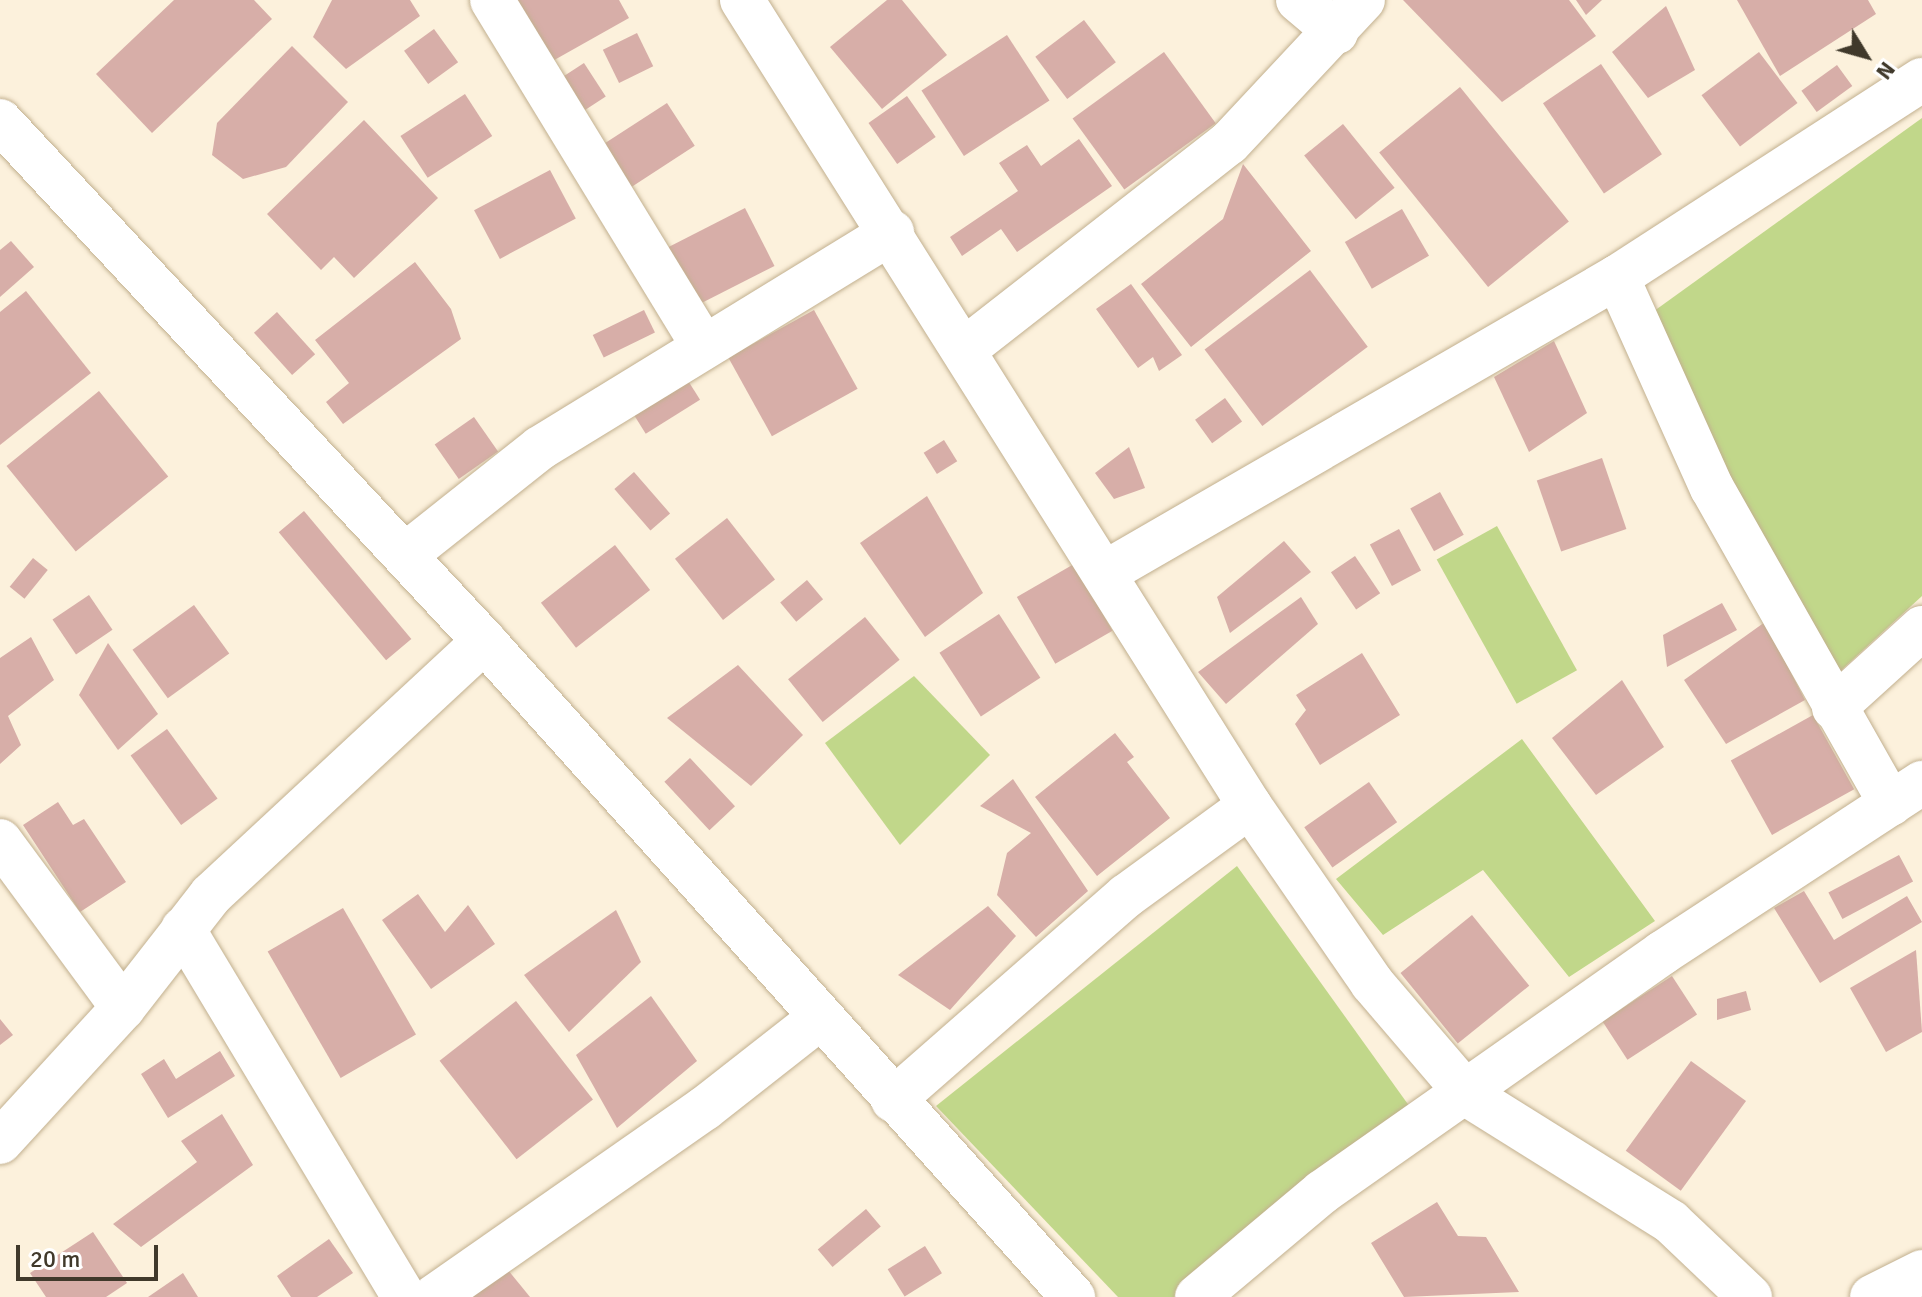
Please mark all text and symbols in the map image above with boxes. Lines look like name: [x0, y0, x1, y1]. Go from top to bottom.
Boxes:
north arrow: [1826, 16, 1906, 96]
text: N: [1870, 57, 1901, 85]
scale bar: [20, 1229, 162, 1279]
text: 20 m: [30, 1244, 80, 1274]

